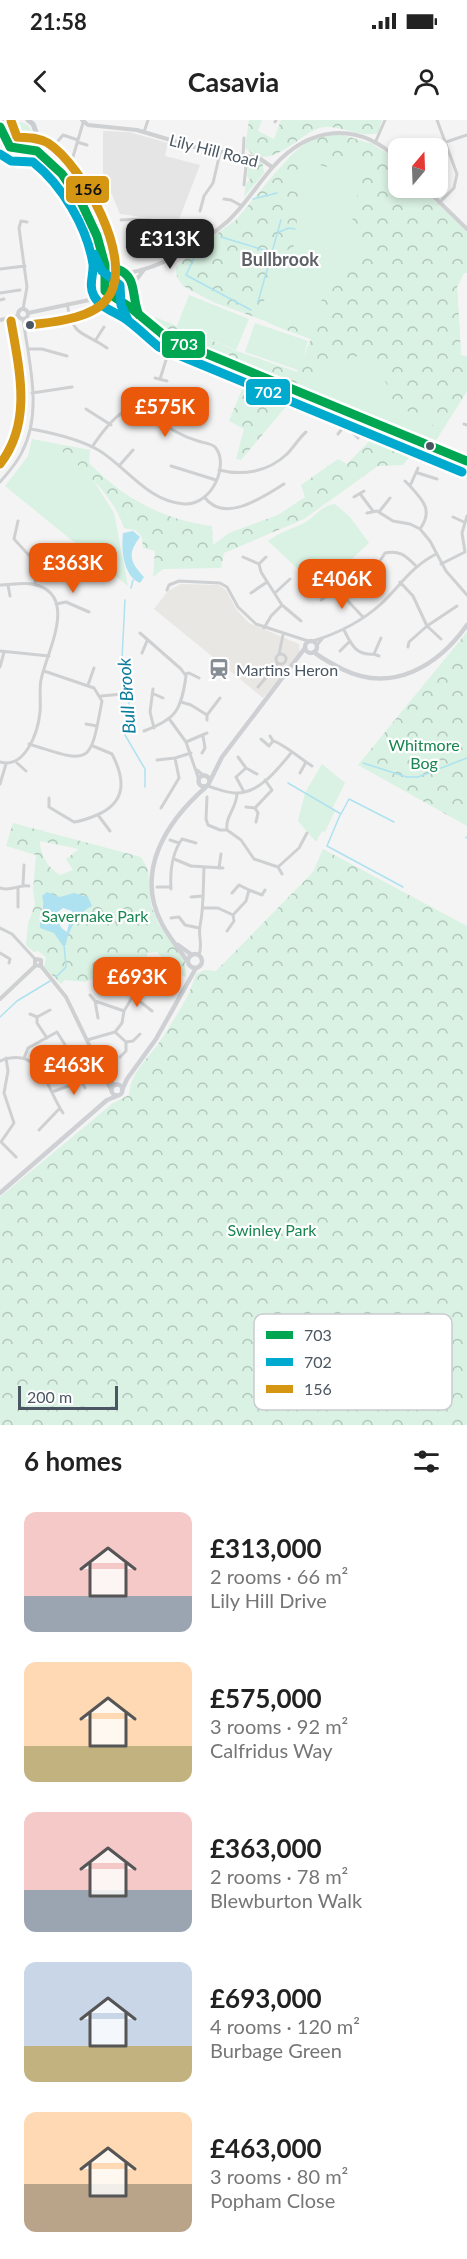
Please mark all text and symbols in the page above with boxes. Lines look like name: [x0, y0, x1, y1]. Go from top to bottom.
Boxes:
text: 21:58: [30, 8, 87, 35]
icon: back: [24, 65, 57, 98]
text: Casavia: [188, 65, 279, 98]
icon: person: [410, 65, 443, 98]
street label: Lily Hill Road: [168, 130, 260, 170]
north arrow: [388, 138, 448, 198]
map controls: [388, 138, 448, 198]
line badge: 156: [65, 175, 110, 204]
text: 156: [74, 179, 102, 198]
pin: £313K: [128, 219, 212, 270]
text: £313K: [140, 226, 200, 250]
district label: Bullbrook: [241, 248, 319, 270]
unlabelled marker: [24, 319, 36, 331]
line badge: 703: [161, 330, 206, 359]
text: 703: [170, 334, 198, 353]
line badge: 702: [245, 378, 291, 406]
text: 702: [254, 382, 282, 401]
pin: £575K: [123, 387, 207, 438]
text: £575K: [135, 394, 195, 418]
unlabelled marker: [424, 440, 436, 452]
pin: £363K: [31, 543, 115, 594]
text: £363K: [43, 550, 103, 574]
pin: £406K: [300, 559, 384, 610]
text: £406K: [312, 566, 372, 590]
water label: Bull Brook: [112, 657, 140, 735]
station icon: Martins Heron: [207, 657, 231, 681]
place label: Martins Heron: [236, 660, 338, 679]
park label: Whitmore Bog: [388, 735, 460, 772]
park label: Savernake Park: [41, 906, 149, 925]
pin: £693K: [95, 957, 179, 1008]
text: £693K: [107, 964, 167, 988]
pin: £463K: [32, 1045, 116, 1096]
text: £463K: [44, 1052, 104, 1076]
park label: Swinley Park: [228, 1220, 317, 1239]
legend: [254, 1314, 452, 1410]
text: 703: [304, 1325, 332, 1344]
text: 702: [304, 1352, 332, 1371]
text: 156: [304, 1379, 332, 1398]
scale bar: [18, 1383, 118, 1410]
text: 200 m: [27, 1387, 72, 1406]
text: 6 homes: [24, 1445, 122, 1477]
icon: filters: [410, 1445, 443, 1478]
text: £313,000: [210, 1532, 322, 1564]
icon: home: [72, 1536, 144, 1608]
text: 2 rooms · 66 m²: [210, 1564, 348, 1588]
text: Lily Hill Drive: [210, 1588, 327, 1612]
text: £575,000: [210, 1682, 322, 1714]
icon: home: [72, 1686, 144, 1758]
text: 3 rooms · 92 m²: [210, 1714, 348, 1738]
text: Calfridus Way: [210, 1738, 333, 1762]
text: £363,000: [210, 1832, 322, 1864]
icon: home: [72, 1836, 144, 1908]
text: 2 rooms · 78 m²: [210, 1864, 348, 1888]
text: Blewburton Walk: [210, 1888, 362, 1912]
text: £693,000: [210, 1982, 322, 2014]
icon: home: [72, 1986, 144, 2058]
text: 4 rooms · 120 m²: [210, 2014, 360, 2038]
text: Burbage Green: [210, 2038, 342, 2062]
text: £463,000: [210, 2132, 322, 2164]
icon: home: [72, 2136, 144, 2208]
text: 3 rooms · 80 m²: [210, 2164, 348, 2188]
text: Popham Close: [210, 2188, 335, 2212]

